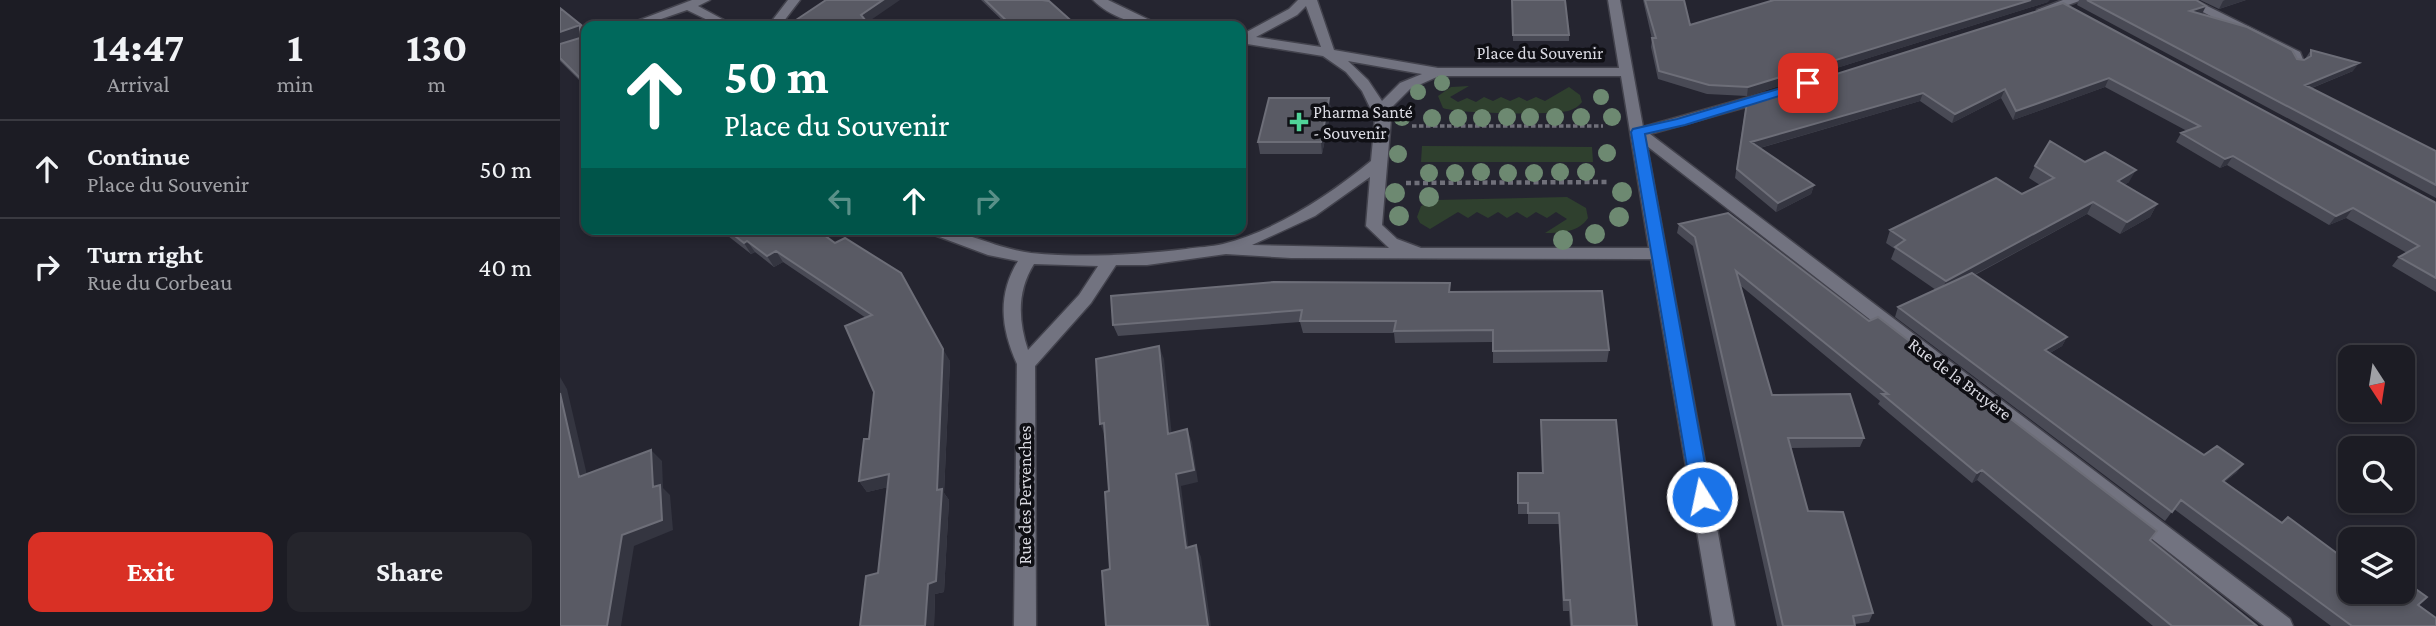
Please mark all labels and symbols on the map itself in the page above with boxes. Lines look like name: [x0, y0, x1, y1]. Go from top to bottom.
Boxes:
street label: Place du Souvenir: [1477, 43, 1604, 63]
pin: [1778, 53, 1838, 113]
place label: Pharma Santé - Souvenir: [1313, 102, 1413, 143]
marker: Pharma Santé - Souvenir: [1291, 114, 1307, 130]
street label: Rue de la Bruyère: [1905, 334, 2015, 424]
north arrow: [2338, 345, 2415, 422]
street label: Rue des Pervenches: [1015, 425, 1035, 565]
position arrow: [1665, 460, 1739, 534]

